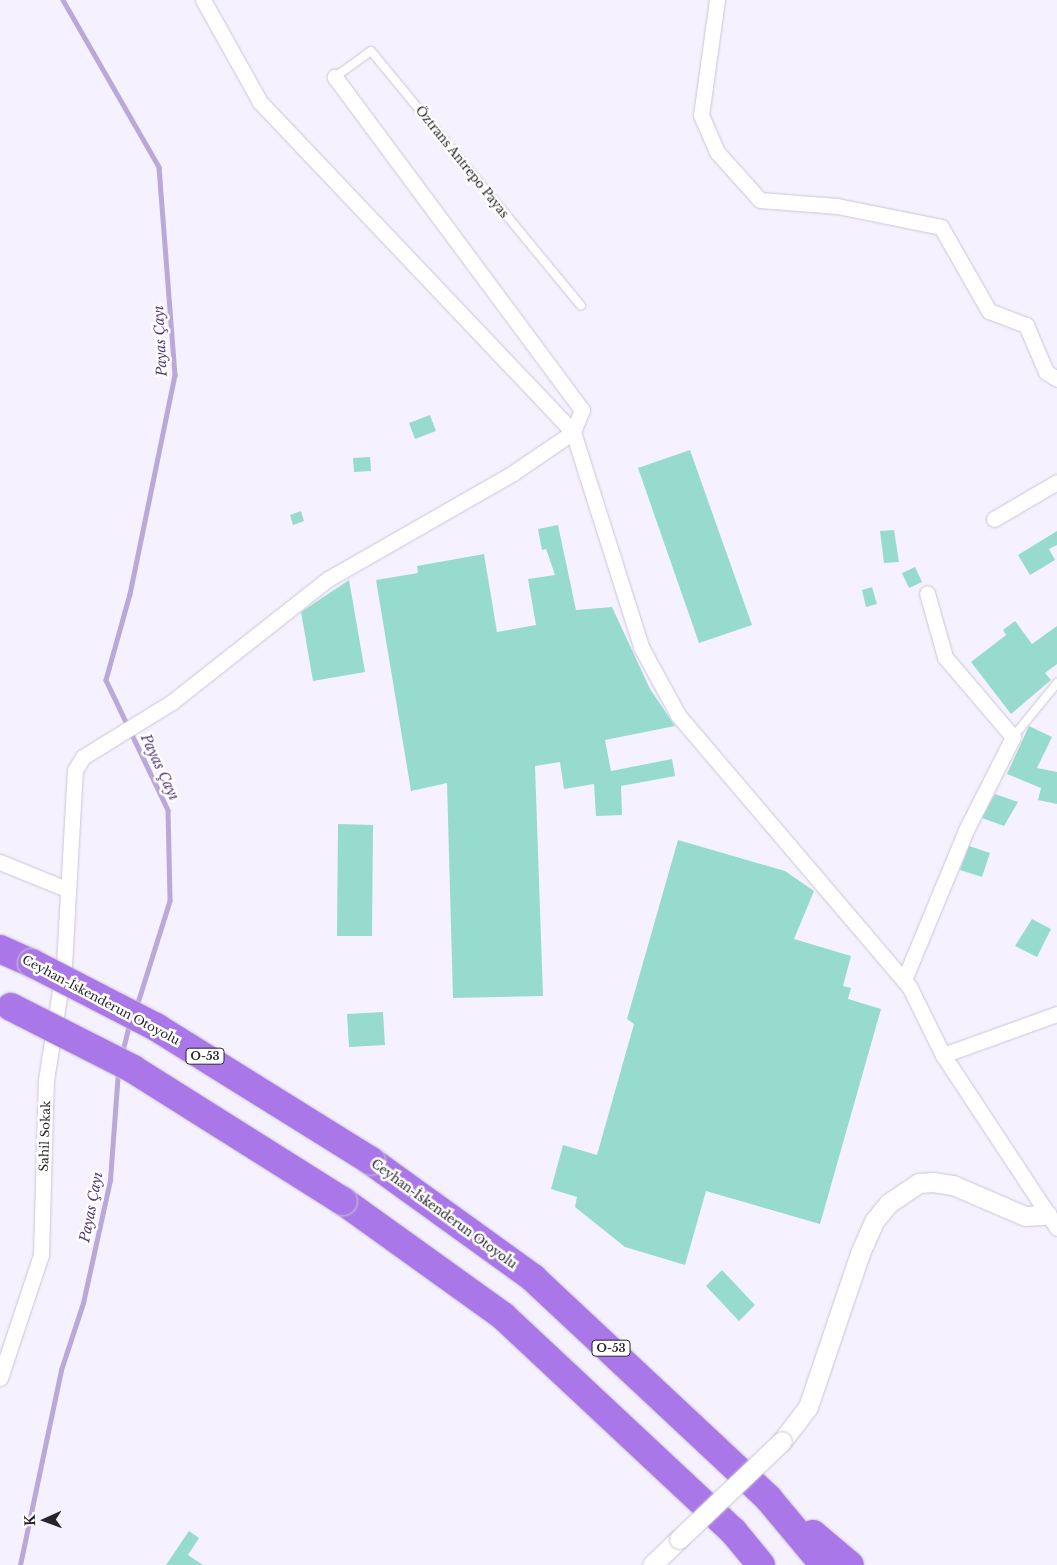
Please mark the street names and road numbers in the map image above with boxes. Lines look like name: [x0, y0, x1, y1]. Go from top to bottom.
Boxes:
street label: Öztrans Antrepo Payas: [412, 103, 512, 221]
street label: Ceyhan-İskenderun Otoyolu: [20, 952, 182, 1048]
road number: O-53: [185, 1048, 225, 1064]
street label: Sahil Sokak: [37, 1100, 53, 1172]
street label: Ceyhan-İskenderun Otoyolu: [369, 1156, 519, 1272]
road number: O-53: [591, 1340, 631, 1356]

